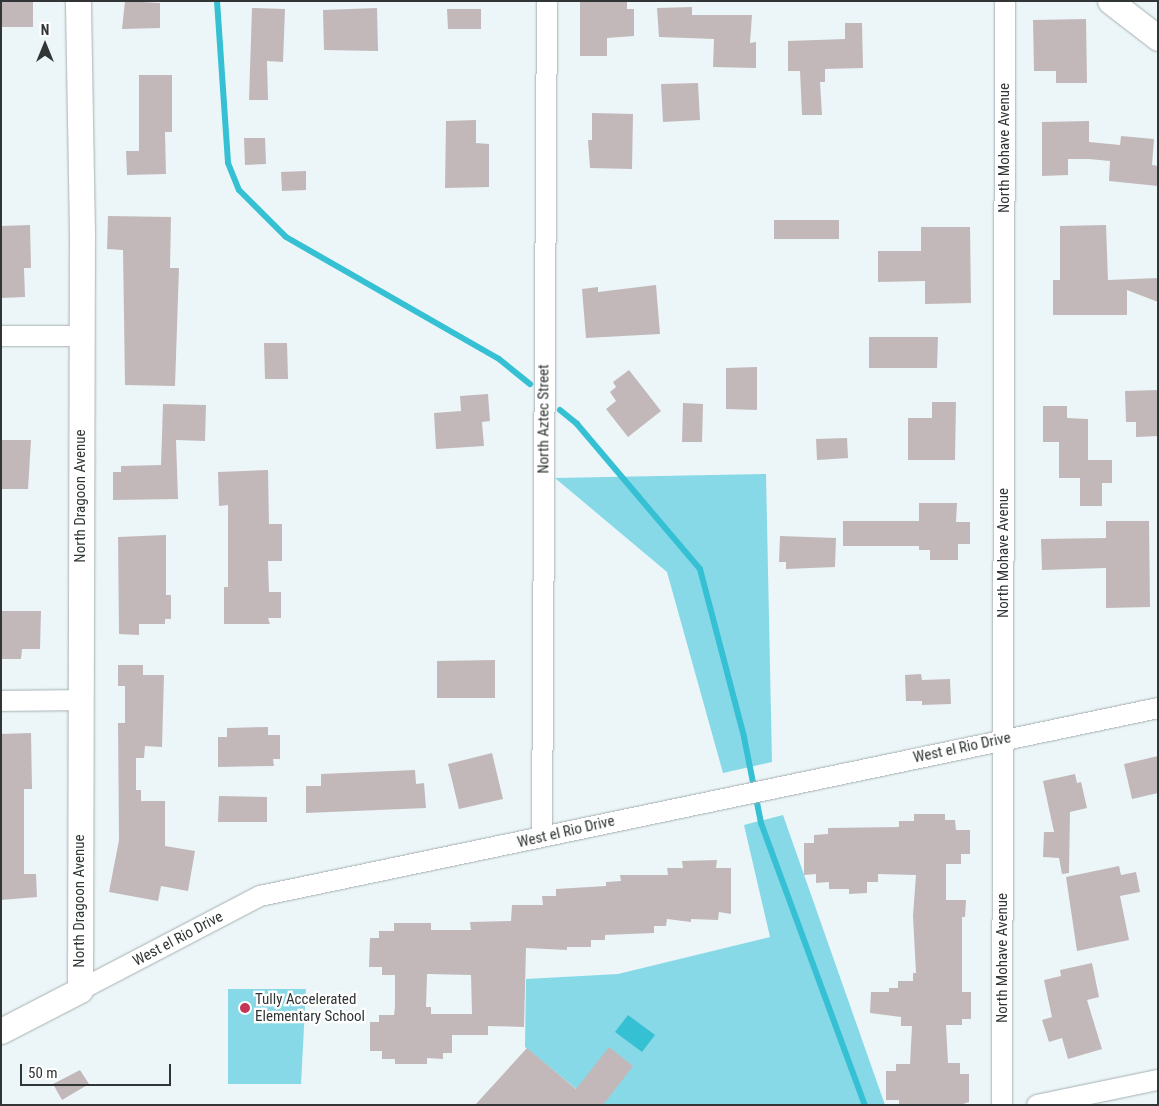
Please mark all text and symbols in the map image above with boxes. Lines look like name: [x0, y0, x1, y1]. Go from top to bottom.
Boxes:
north arrow: [20, 20, 70, 70]
text: N: [41, 22, 49, 38]
street label: North Mohave Avenue: [996, 83, 1014, 213]
street label: North Aztec Street: [535, 364, 553, 474]
street label: North Dragoon Avenue: [72, 429, 90, 563]
street label: North Mohave Avenue: [995, 488, 1013, 618]
street label: West el Rio Drive: [912, 729, 1012, 767]
street label: West el Rio Drive: [516, 812, 616, 852]
street label: North Dragoon Avenue: [71, 834, 89, 968]
street label: North Mohave Avenue: [994, 893, 1012, 1023]
street label: West el Rio Drive: [130, 908, 226, 970]
place label: Tully Accelerated Elementary School: [255, 990, 365, 1025]
marker: Tully Accelerated Elementary School: [239, 1002, 251, 1014]
scale bar: [22, 1054, 174, 1086]
text: 50 m: [28, 1064, 58, 1082]

